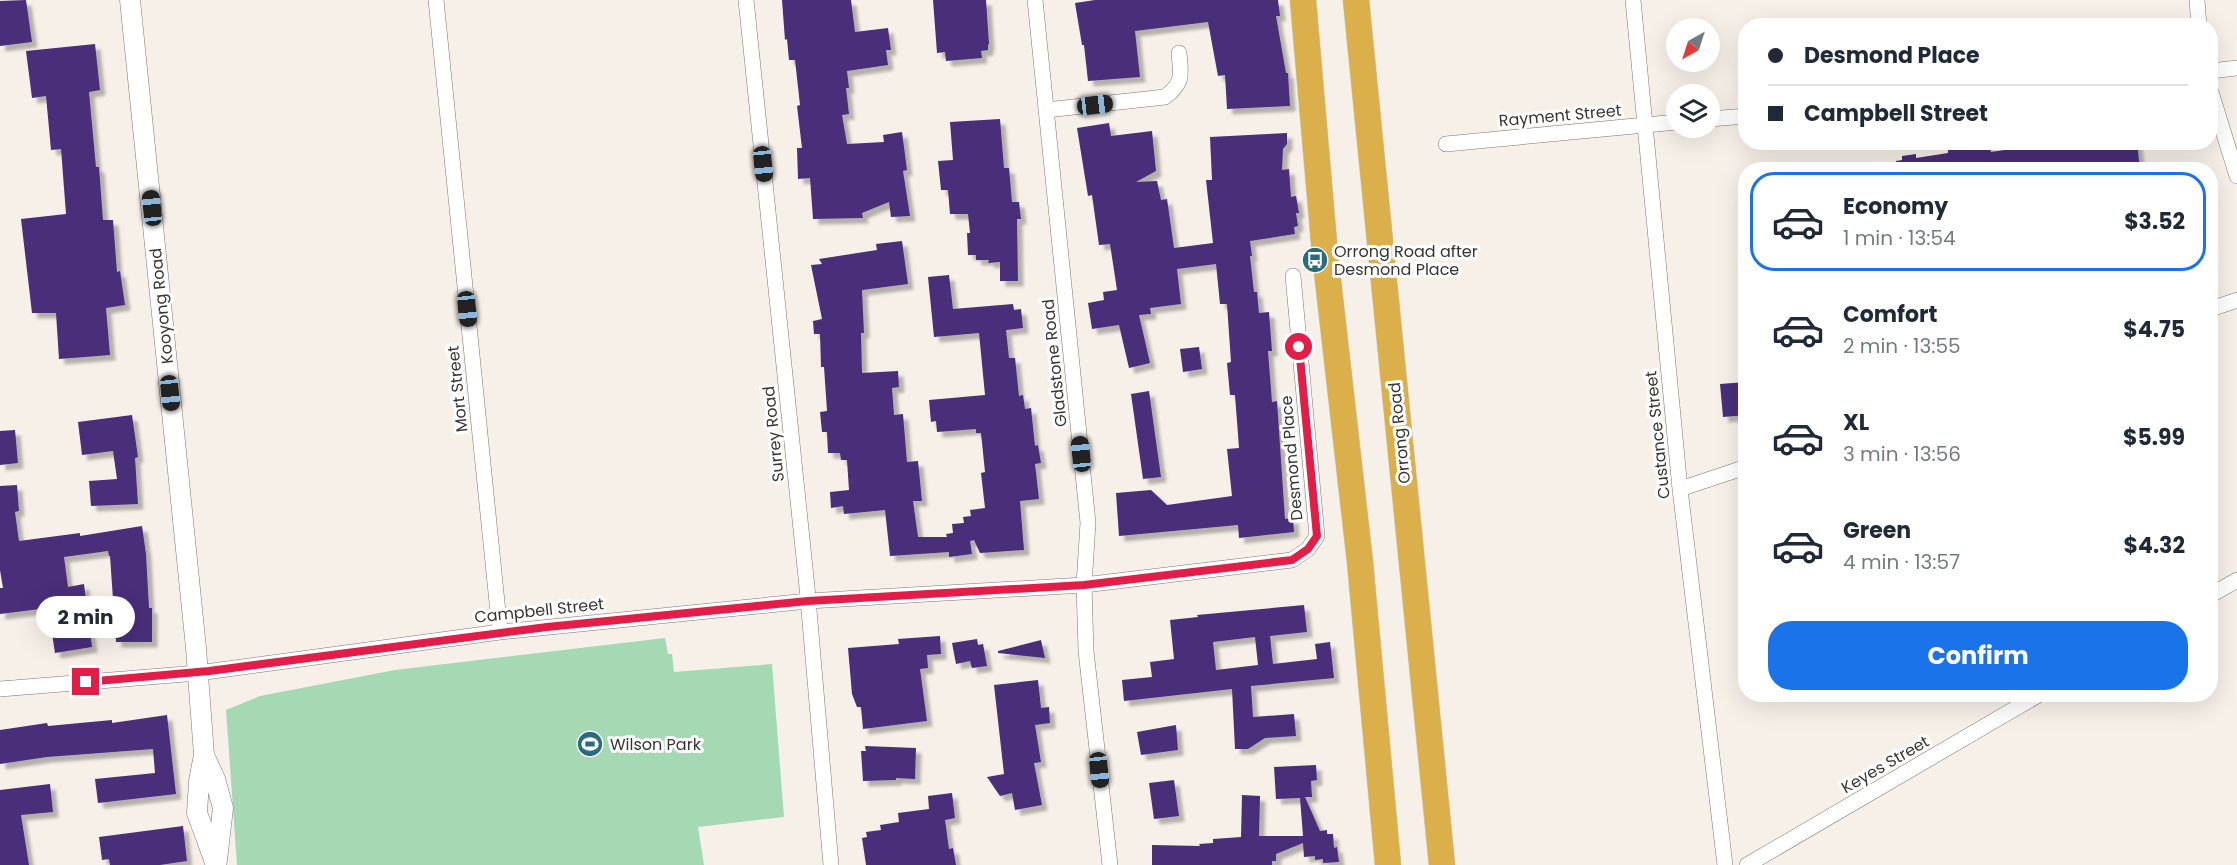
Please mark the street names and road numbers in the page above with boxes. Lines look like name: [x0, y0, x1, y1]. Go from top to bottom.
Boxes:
street label: Rayment Street: [1498, 99, 1623, 132]
street label: Kooyong Road: [144, 247, 179, 365]
street label: Gladstone Road: [1036, 298, 1073, 428]
street label: Mort Street: [441, 344, 473, 433]
street label: Custance Street: [1639, 370, 1676, 500]
street label: Orrong Road: [1383, 381, 1416, 485]
street label: Surrey Road: [757, 385, 790, 483]
street label: Desmond Place: [1275, 394, 1308, 521]
street label: Campbell Street: [473, 592, 605, 629]
street label: Keyes Street: [1837, 730, 1934, 799]

